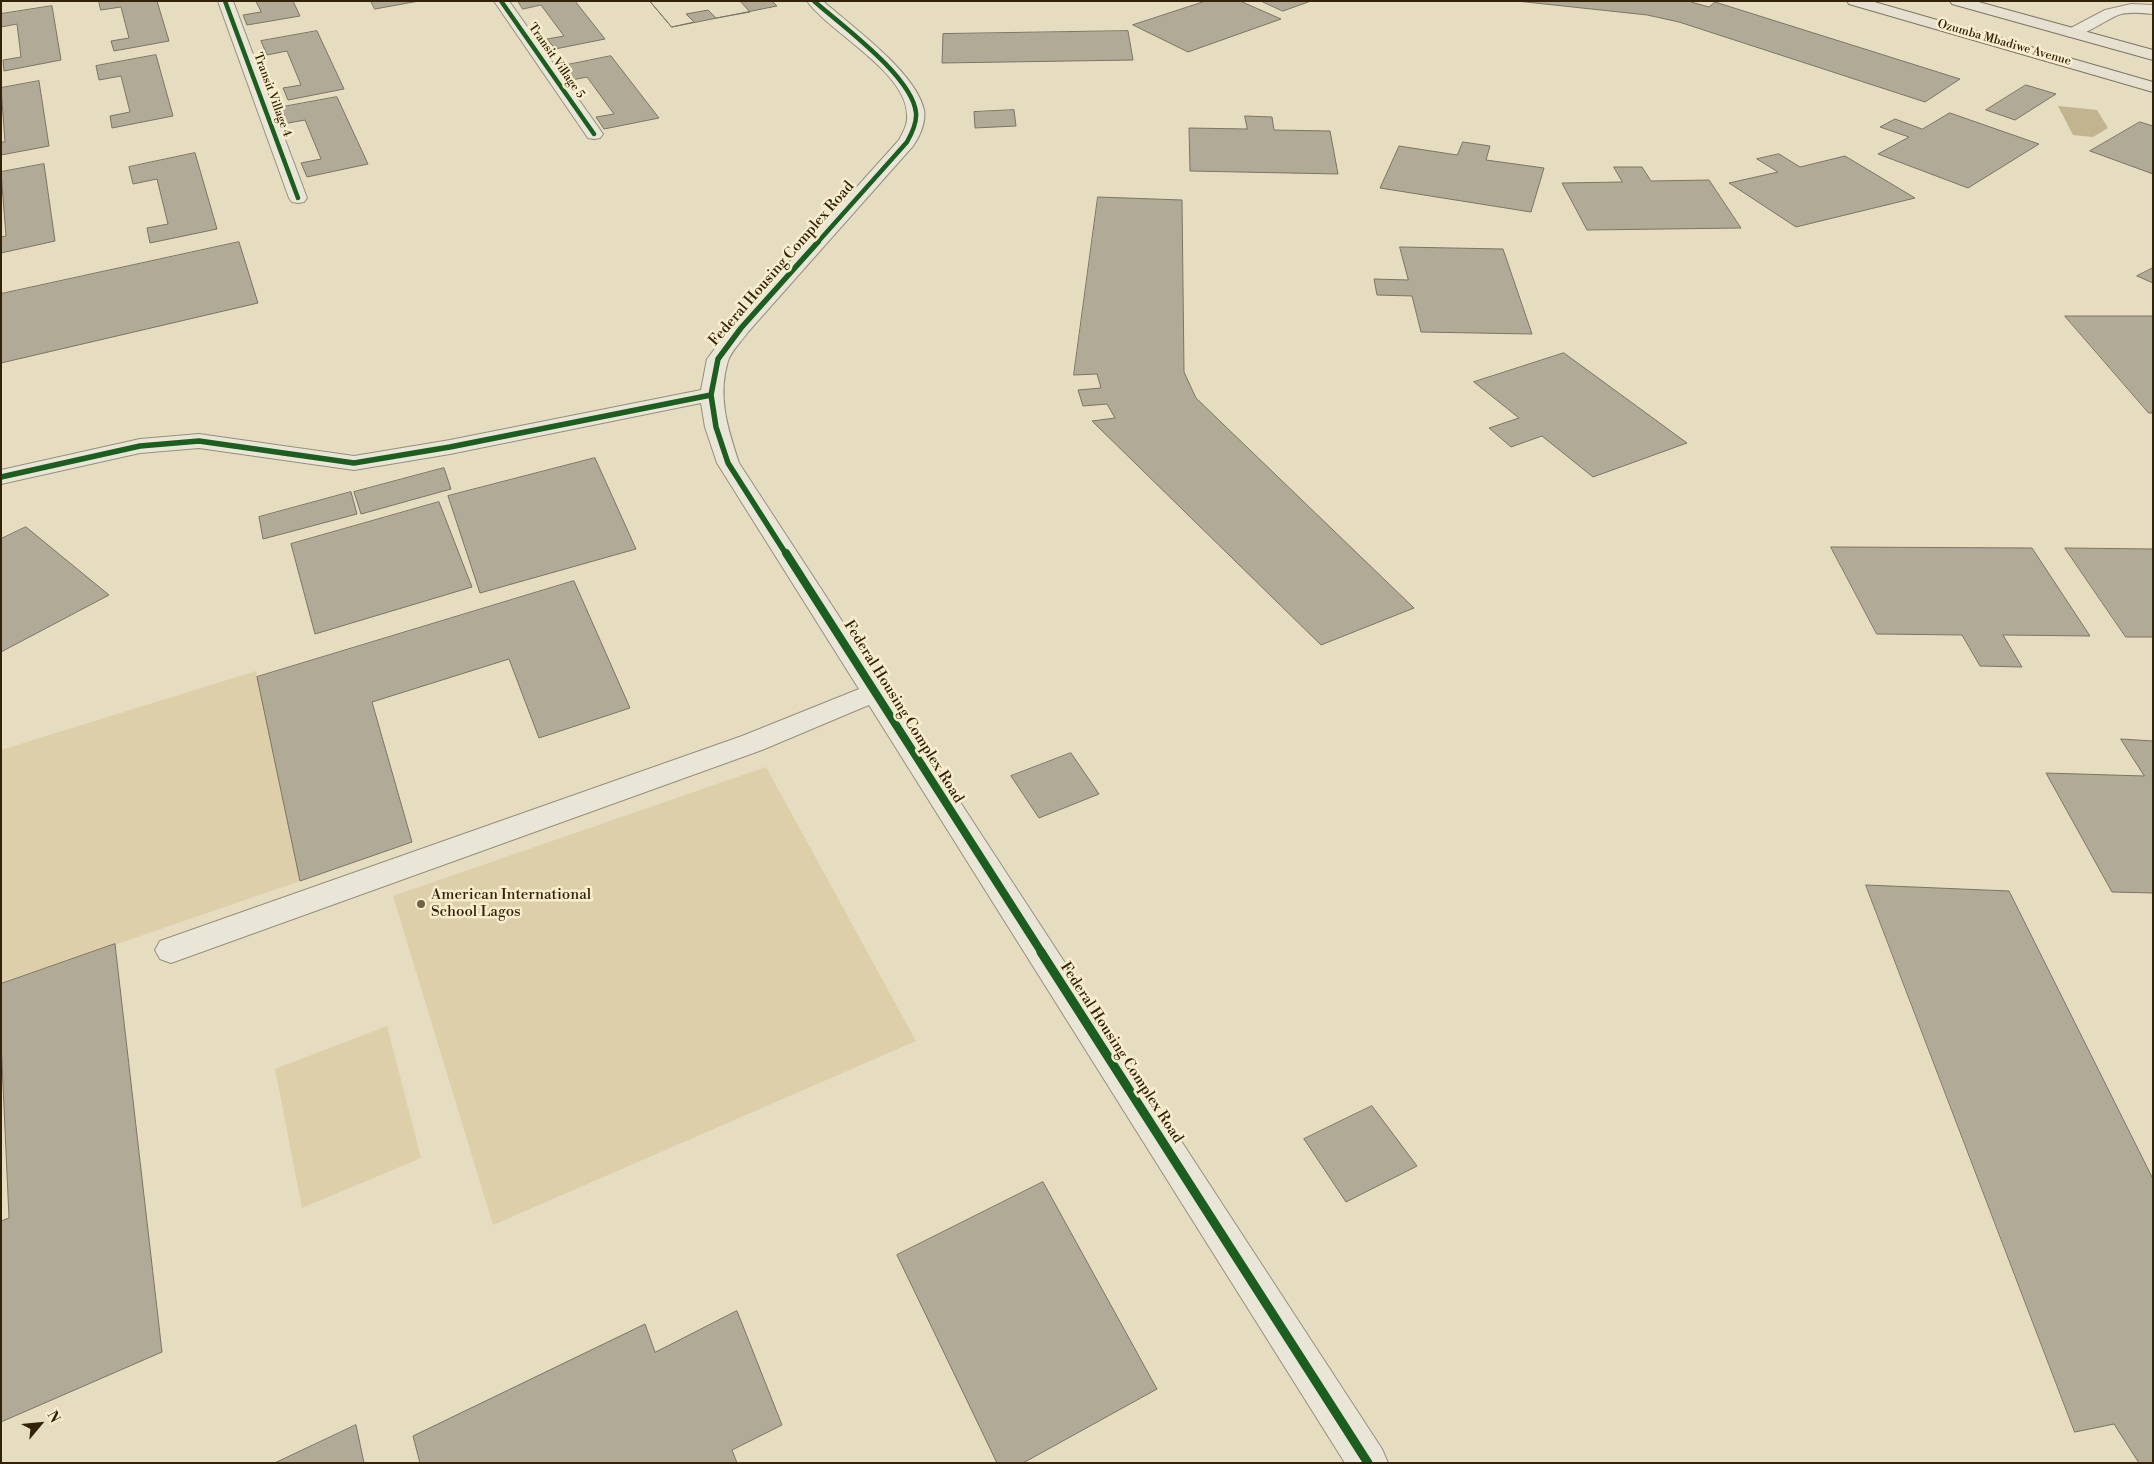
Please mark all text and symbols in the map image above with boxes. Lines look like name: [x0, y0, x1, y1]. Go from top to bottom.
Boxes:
street label: Ozumba Mbadiwe Avenue: [1935, 17, 2073, 69]
street label: Transit Village 5: [525, 21, 587, 101]
street label: Transit Village 4: [250, 51, 294, 139]
street label: Federal Housing Complex Road: [706, 178, 858, 350]
street label: Federal Housing Complex Road: [839, 617, 967, 807]
place label: American International School Lagos: [431, 886, 591, 921]
marker: American International School Lagos: [415, 898, 427, 910]
street label: Federal Housing Complex Road: [1056, 959, 1186, 1147]
north arrow: [15, 1399, 65, 1449]
text: N: [43, 1408, 64, 1426]

